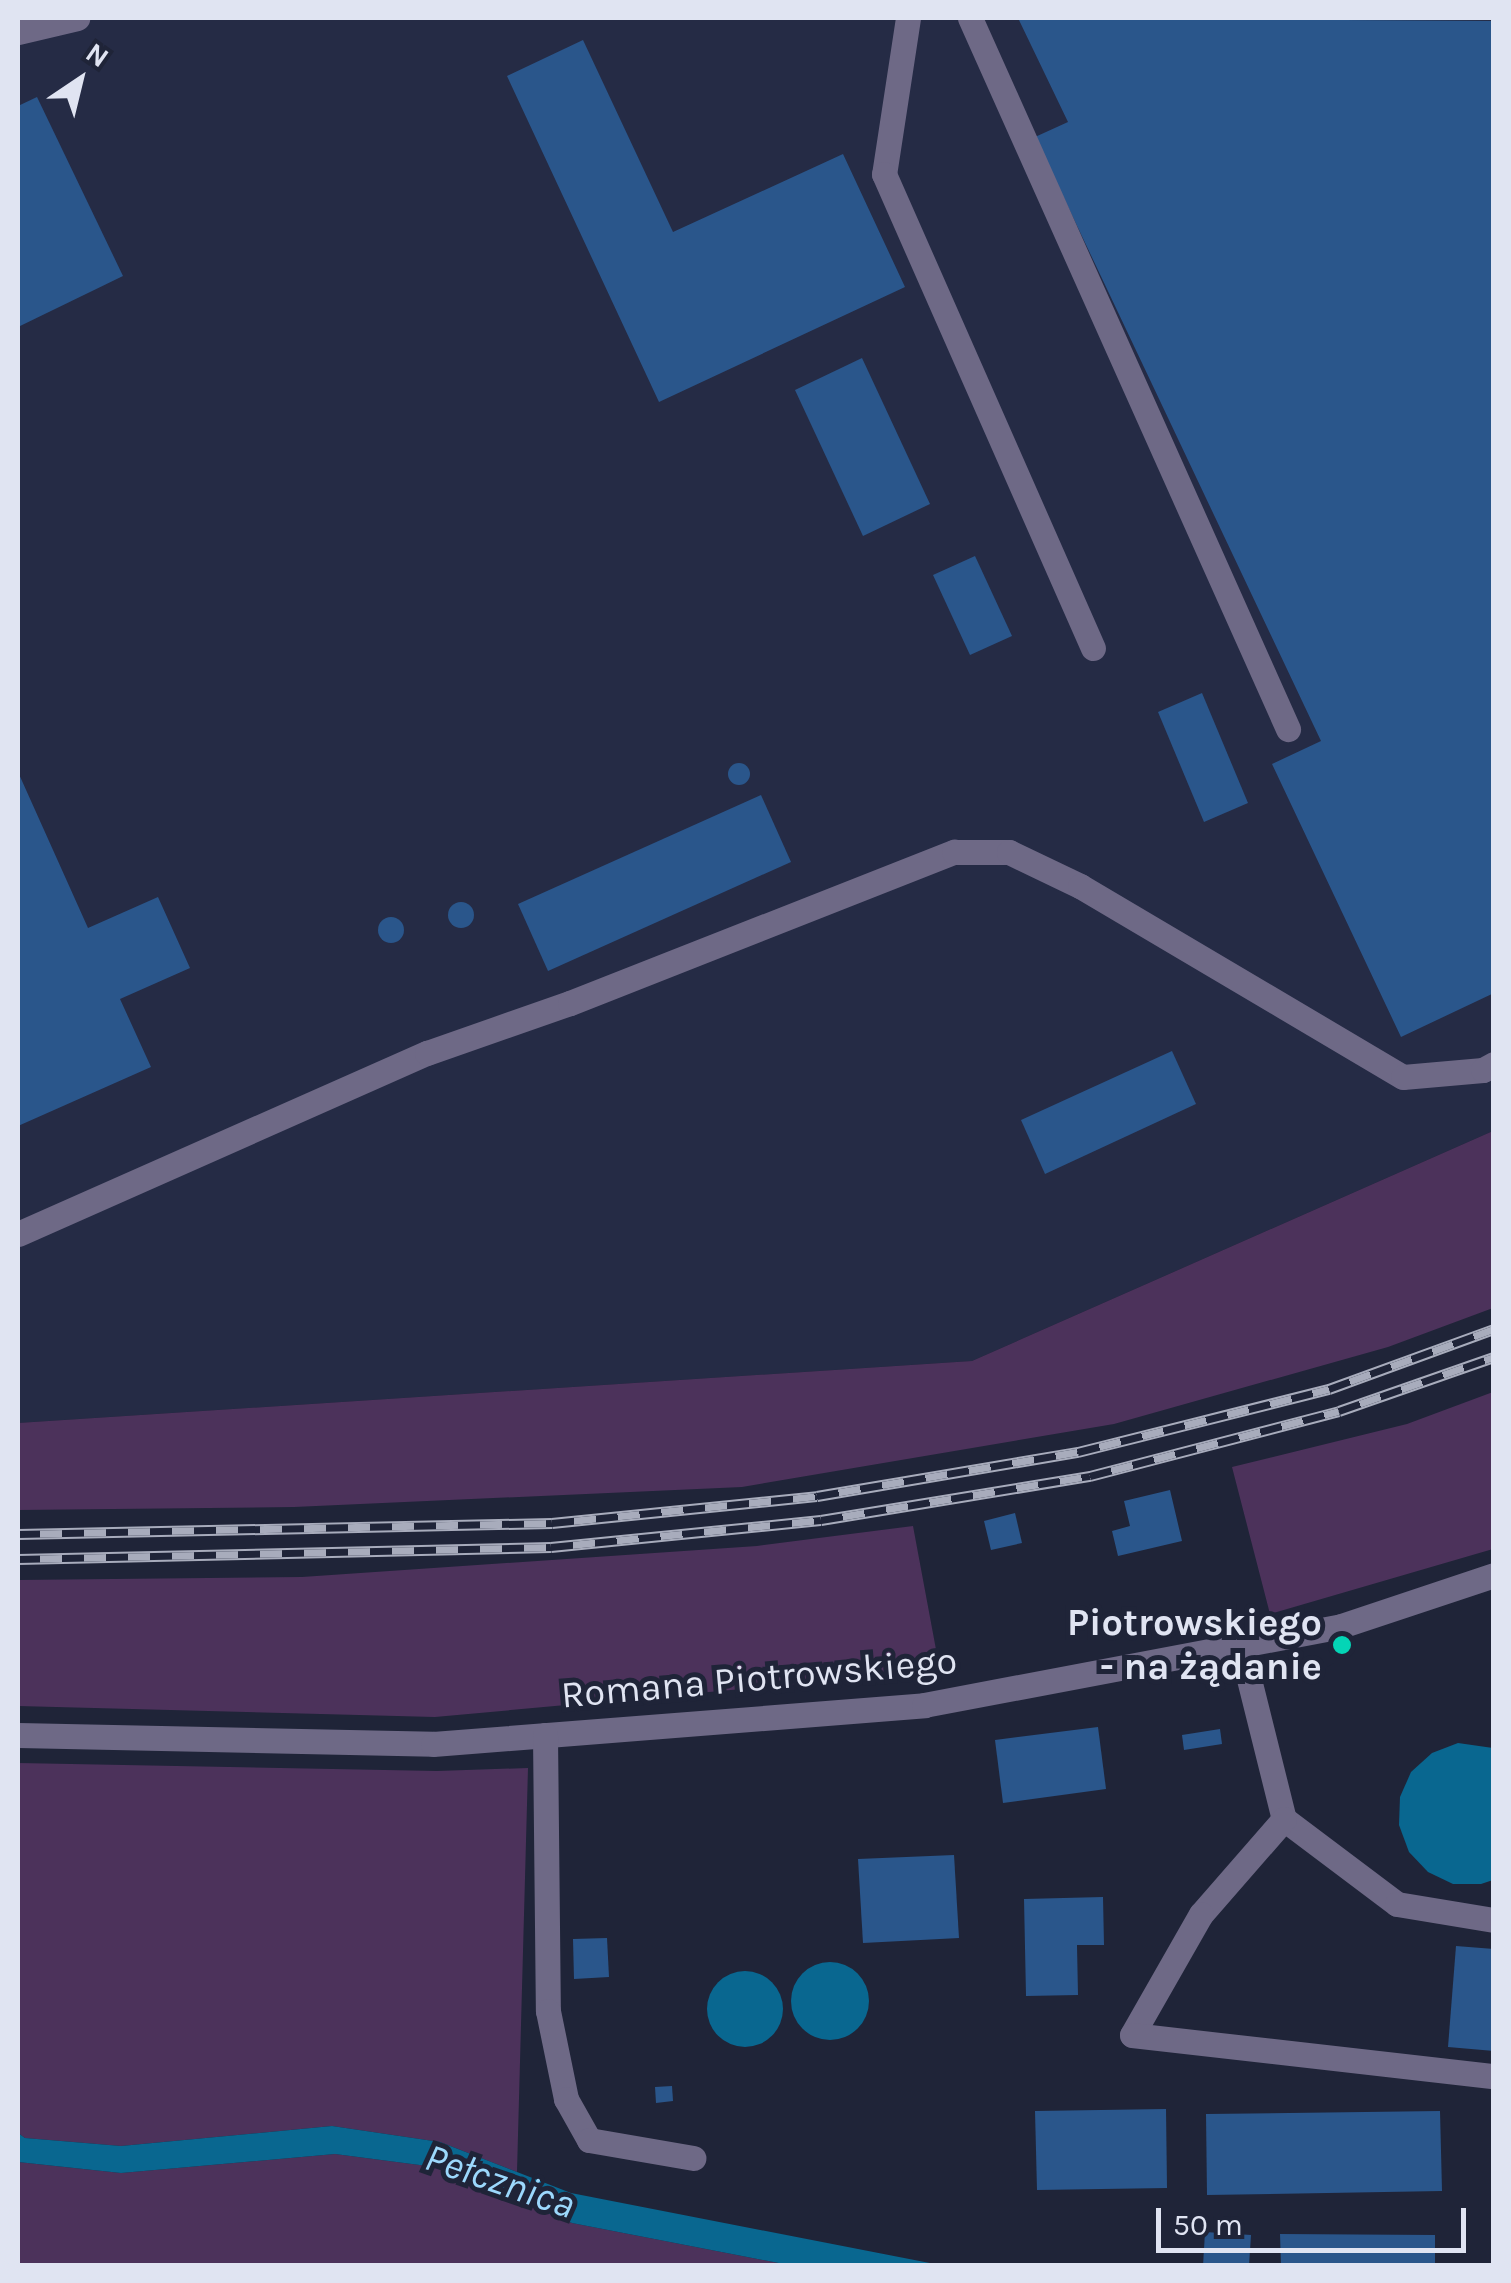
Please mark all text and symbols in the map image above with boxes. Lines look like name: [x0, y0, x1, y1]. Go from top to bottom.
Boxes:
north arrow: [30, 30, 130, 130]
text: N: [80, 36, 115, 74]
place label: Piotrowskiego - na żądanie: [1067, 1600, 1322, 1690]
marker: Piotrowskiego - na żądanie: [1331, 1634, 1353, 1656]
street label: Romana Piotrowskiego: [559, 1638, 959, 1718]
water label: Pełcznica: [419, 2133, 581, 2229]
scale bar: [1161, 2188, 1471, 2250]
text: 50 m: [1173, 2207, 1243, 2243]

